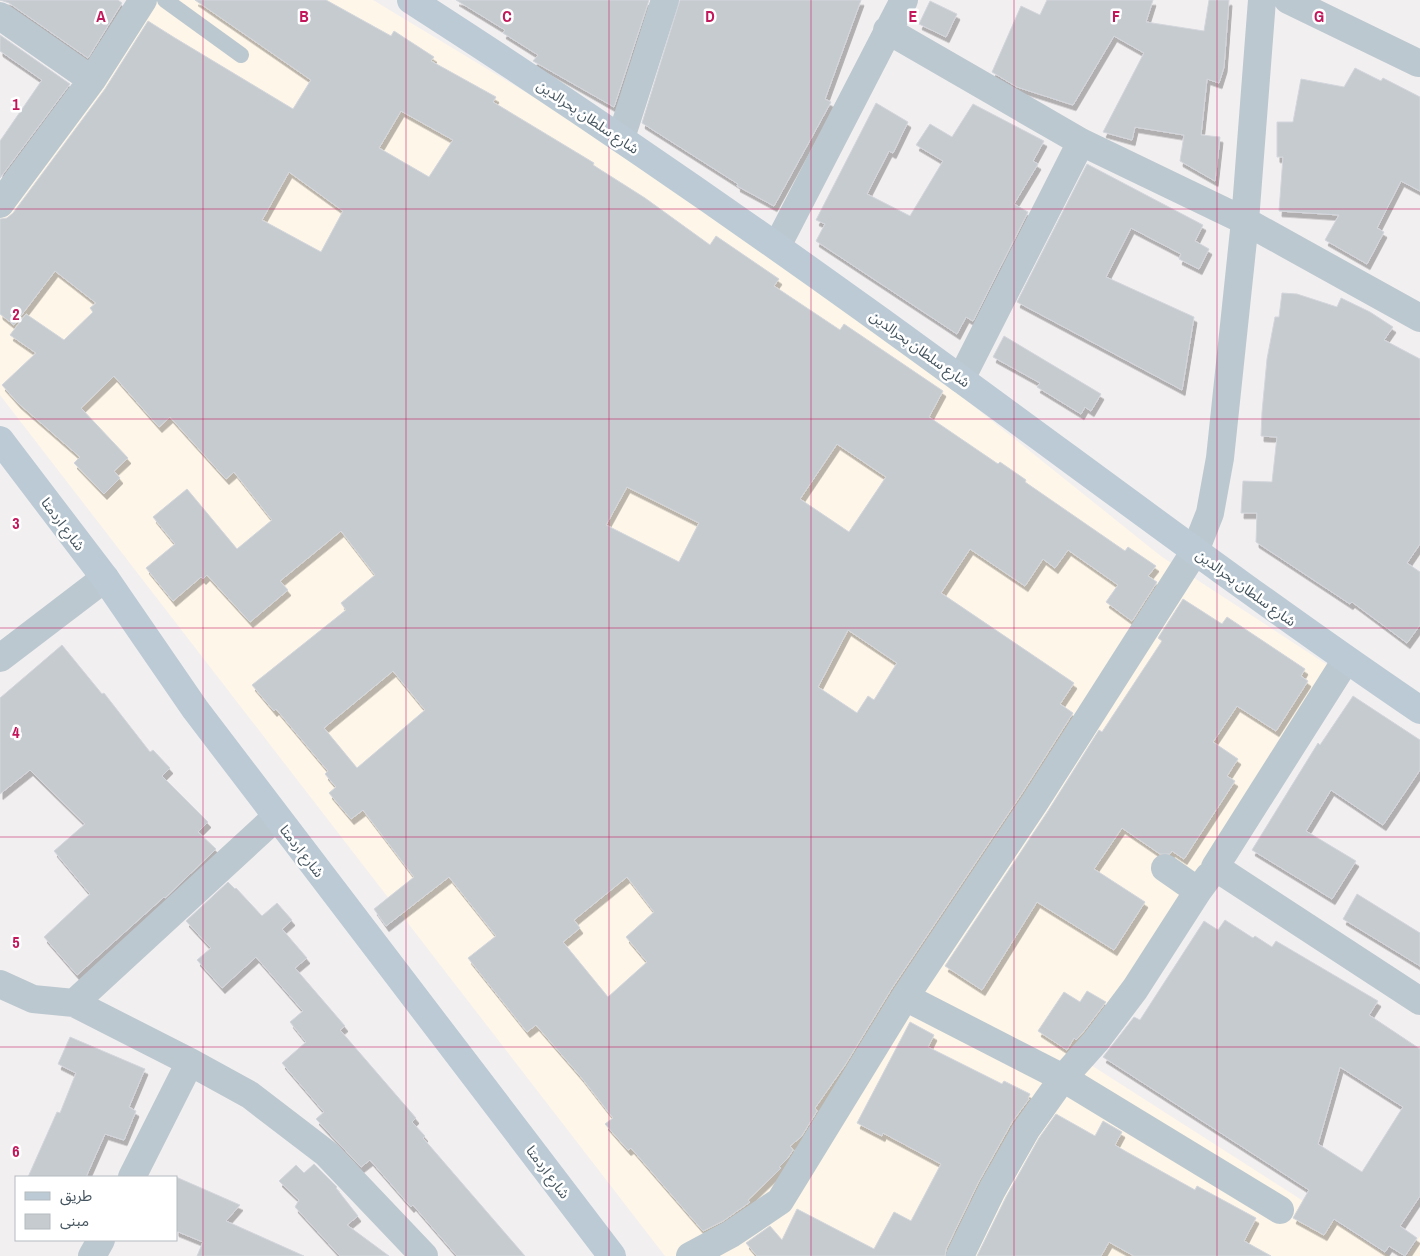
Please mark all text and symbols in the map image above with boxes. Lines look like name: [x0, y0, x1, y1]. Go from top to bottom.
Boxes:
text: A: [96, 5, 106, 27]
text: B: [299, 5, 309, 27]
text: C: [502, 5, 512, 27]
text: D: [705, 5, 715, 27]
text: E: [909, 5, 918, 27]
text: F: [1112, 5, 1120, 27]
text: G: [1314, 5, 1324, 27]
street label: شارع سلطان بحرالدين: [532, 76, 642, 159]
text: 1: [12, 93, 20, 115]
text: 2: [12, 303, 20, 325]
street label: شارع سلطان بحرالدين: [865, 307, 974, 393]
street label: شارع اردمتا: [36, 494, 89, 555]
text: 3: [12, 512, 20, 534]
street label: شارع سلطان بحرالدين: [1191, 546, 1300, 632]
text: 4: [12, 721, 20, 743]
street label: شارع اردمتا: [274, 821, 328, 882]
text: 5: [12, 931, 20, 953]
text: 6: [12, 1140, 20, 1162]
street label: شارع اردمتا: [521, 1142, 574, 1203]
legend: [15, 1176, 178, 1241]
text: طريق: [60, 1185, 92, 1206]
text: مبنى: [60, 1210, 89, 1231]

